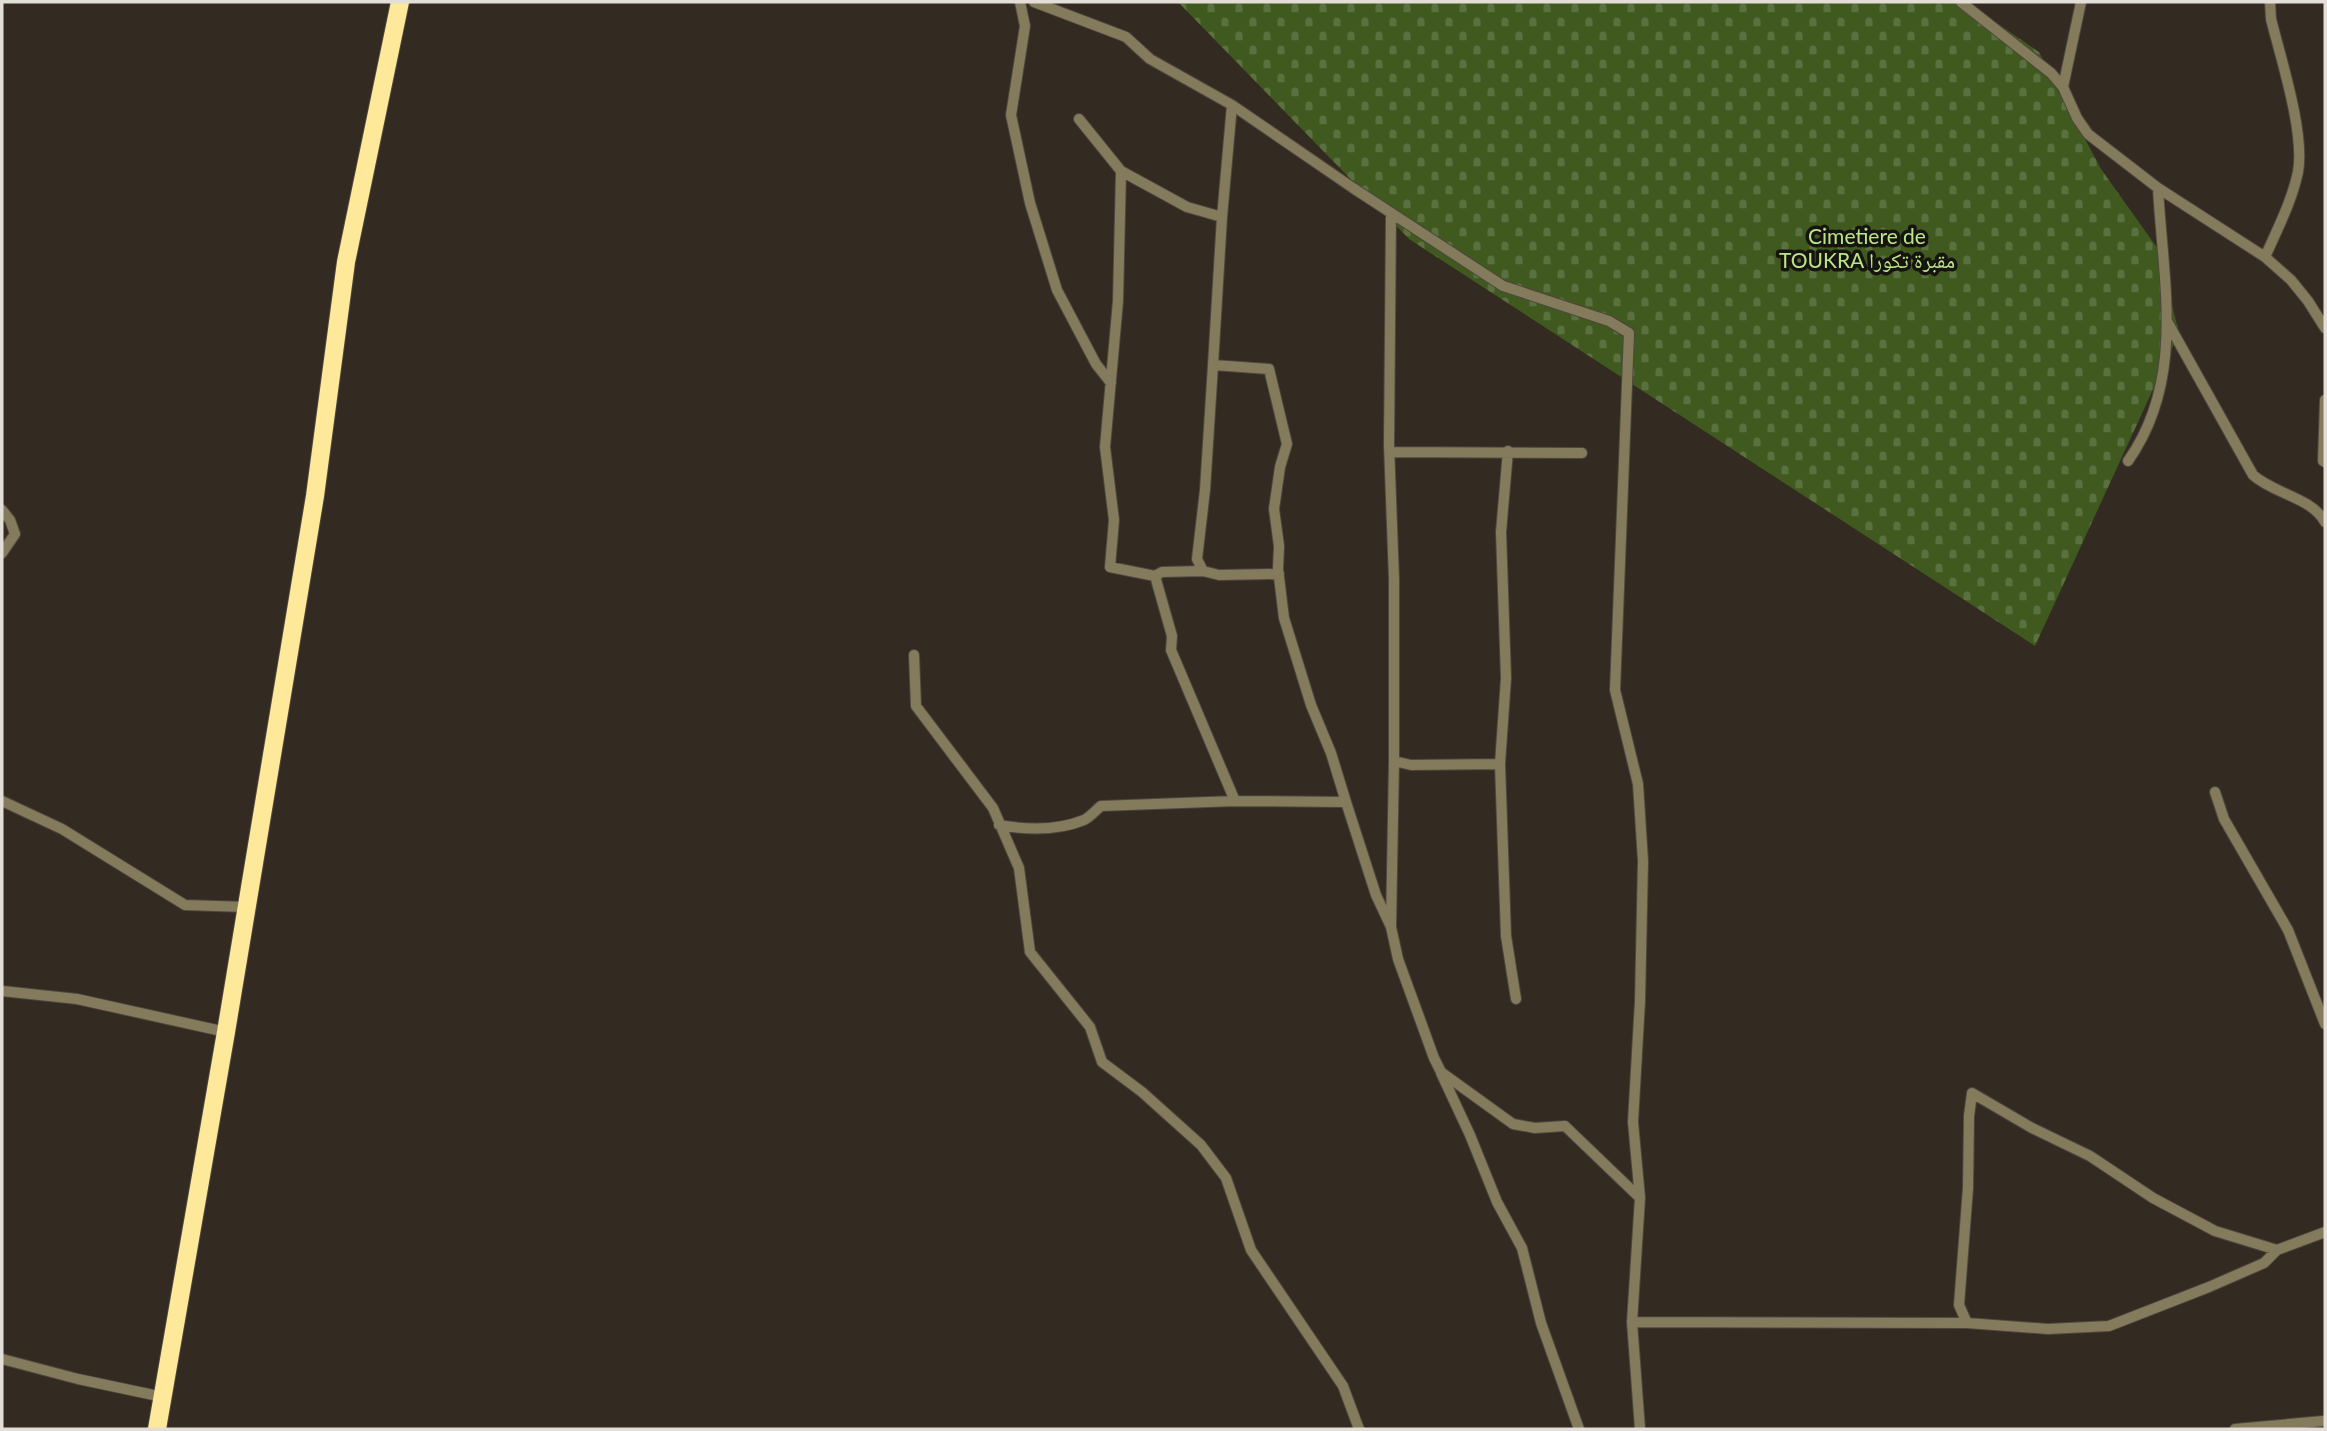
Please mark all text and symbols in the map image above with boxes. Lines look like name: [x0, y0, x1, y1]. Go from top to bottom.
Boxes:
park label: Cimetiere de TOUKRA مقبرة تكورا: [1779, 223, 1955, 272]

